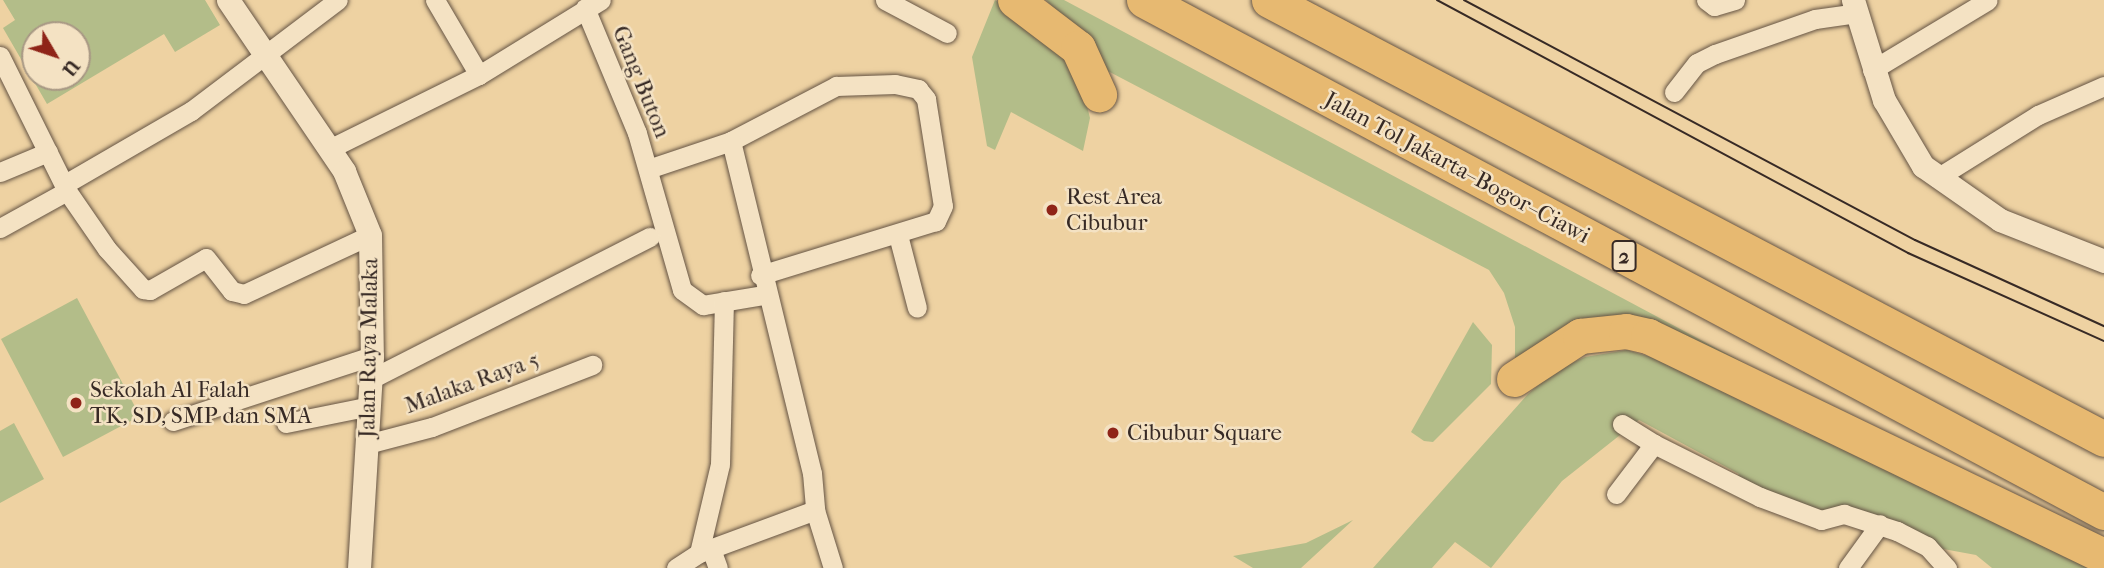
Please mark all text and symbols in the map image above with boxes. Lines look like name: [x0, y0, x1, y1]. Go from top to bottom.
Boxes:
north arrow: [21, 21, 91, 91]
street label: Gang Buton: [606, 22, 676, 142]
text: U: [58, 55, 84, 81]
street label: Jalan Tol Jakarta–Bogor–Ciawi: [1320, 86, 1594, 250]
place label: Rest Area Cibubur: [1066, 183, 1162, 237]
marker: Rest Area Cibubur: [1044, 202, 1060, 218]
road number: 2: [1610, 238, 1638, 274]
street label: Jalan Raya Malaka: [354, 258, 384, 438]
street label: Malaka Raya 5: [401, 346, 543, 420]
place label: Sekolah Al Falah TK, SD, SMP dan SMA: [90, 376, 312, 430]
marker: Sekolah Al Falah TK, SD, SMP dan SMA: [68, 395, 84, 411]
place label: Cibubur Square: [1127, 419, 1282, 447]
marker: Cibubur Square: [1105, 425, 1121, 441]

